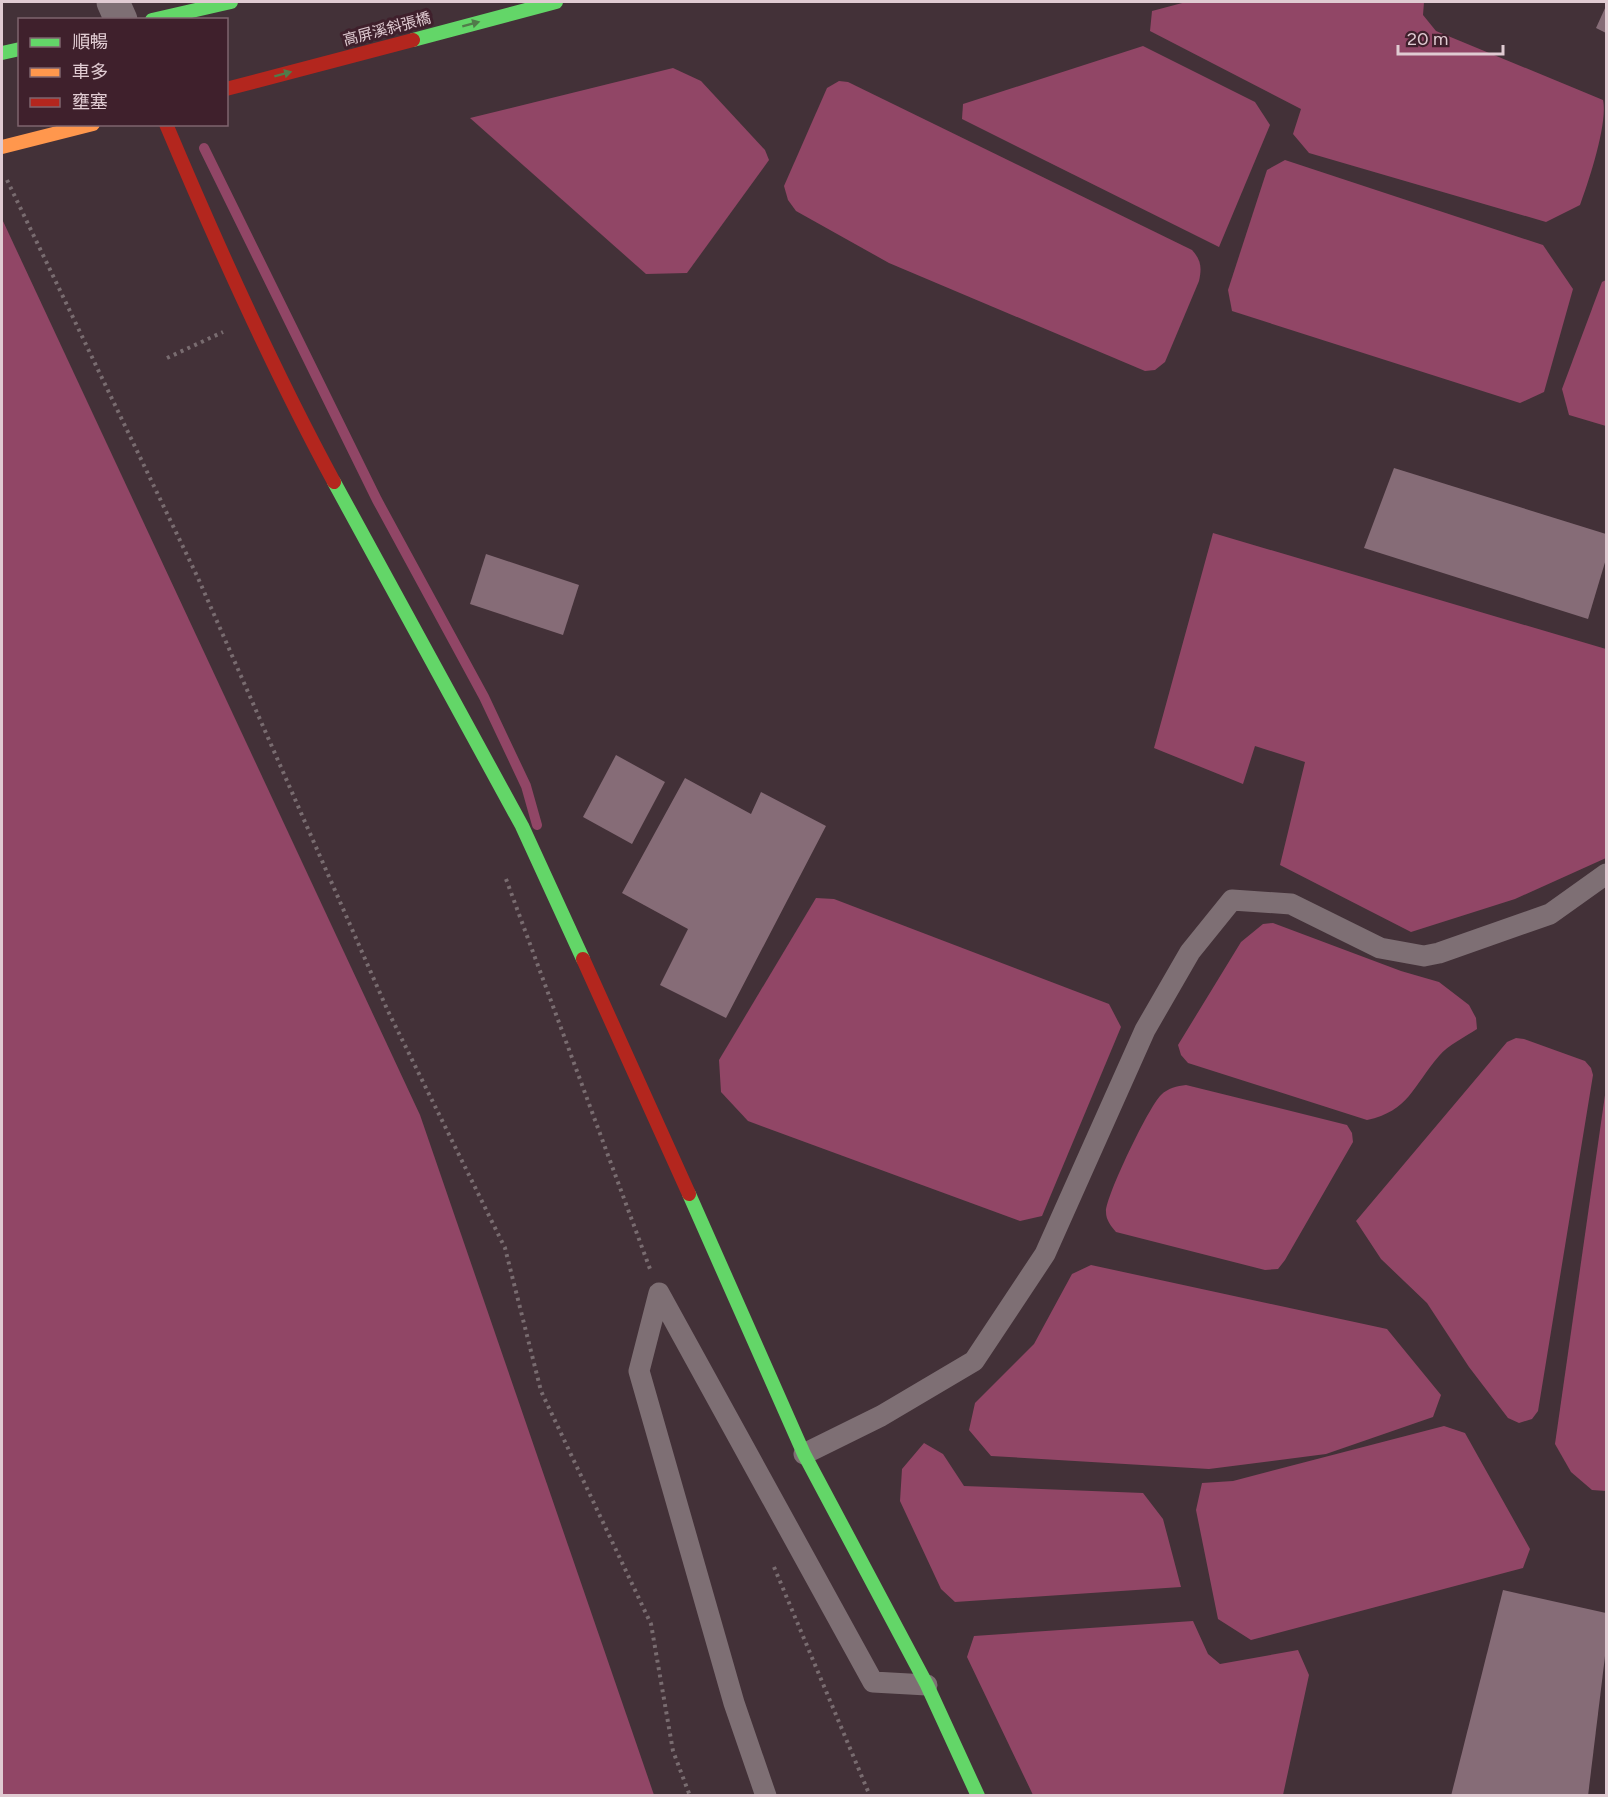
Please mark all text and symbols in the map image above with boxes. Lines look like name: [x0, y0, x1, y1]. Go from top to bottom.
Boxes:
street label: 高屏溪斜張橋: [341, 9, 433, 49]
legend: [18, 18, 228, 126]
scale bar: [1398, 18, 1503, 56]
one-way arrow: [463, 19, 481, 28]
text: 20 m: [1407, 28, 1448, 50]
text: 順暢: [72, 31, 108, 53]
text: 車多: [72, 61, 108, 83]
one-way arrow: [274, 69, 292, 78]
text: 壅塞: [72, 91, 108, 113]

